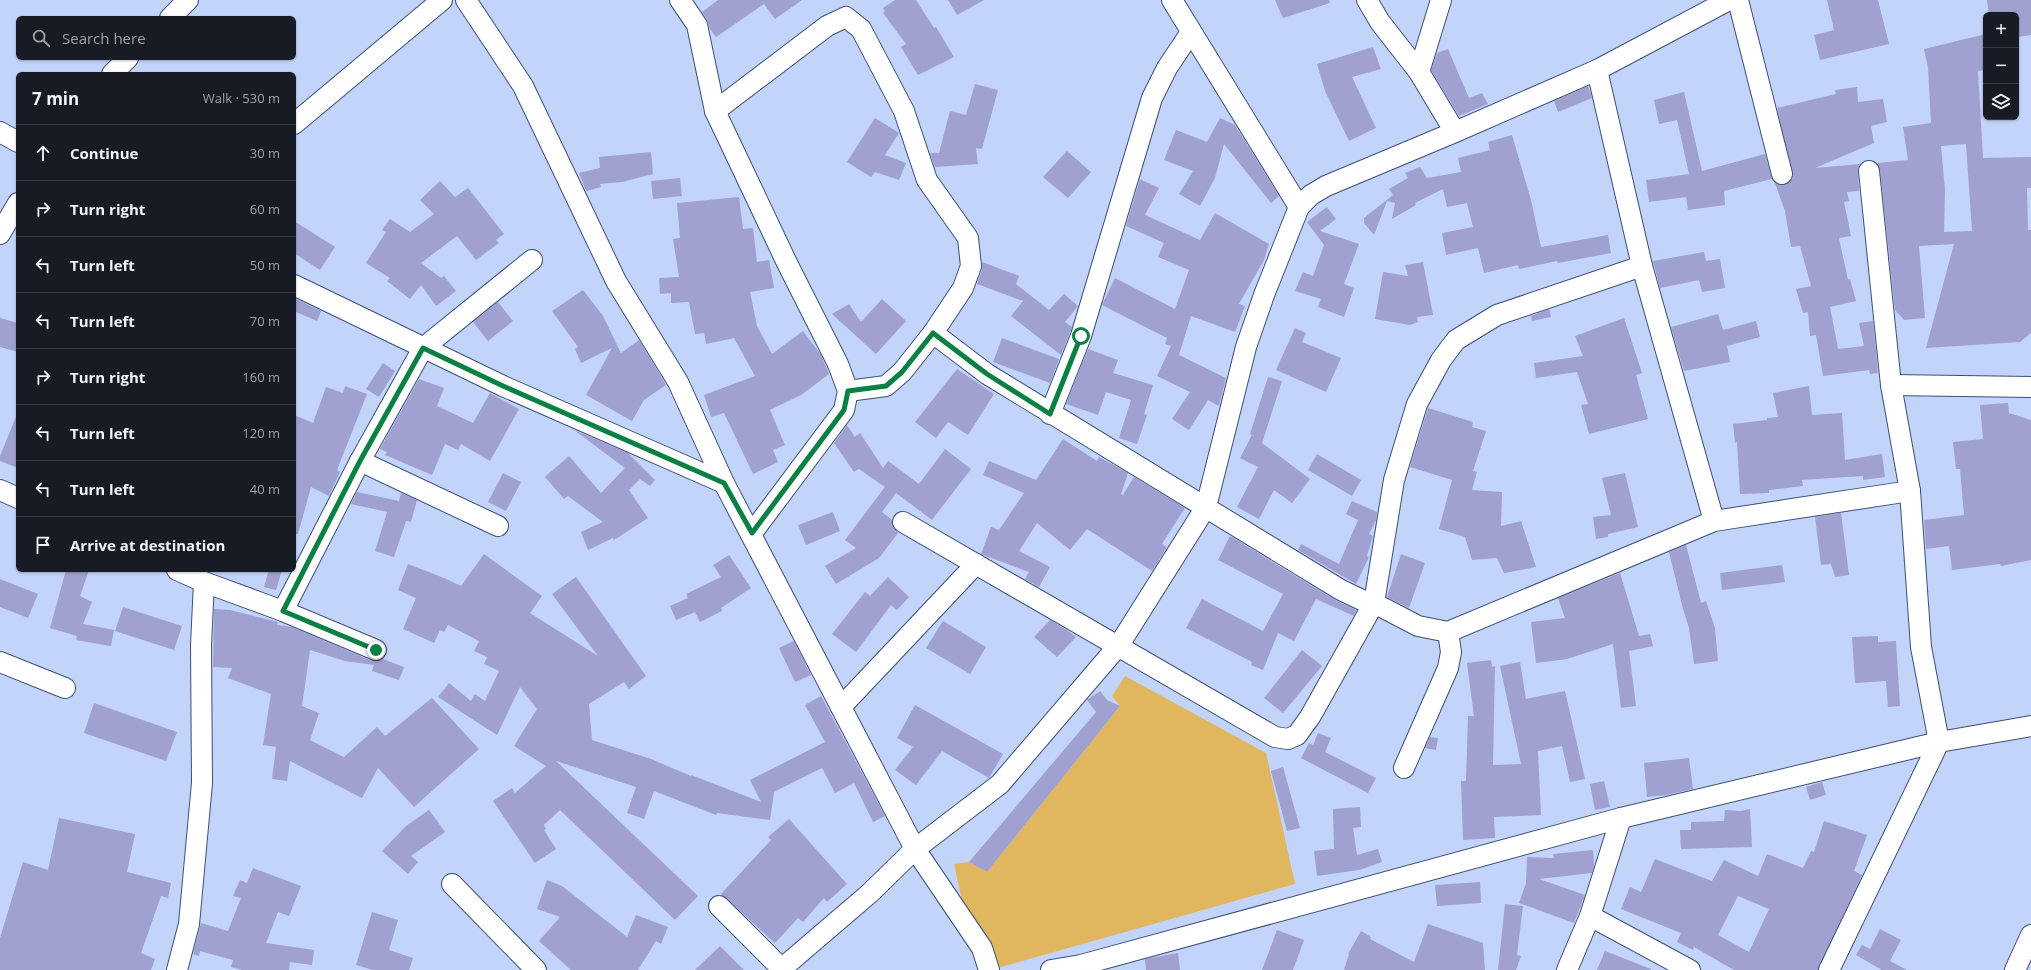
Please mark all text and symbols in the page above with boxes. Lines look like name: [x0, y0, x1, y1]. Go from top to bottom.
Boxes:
map controls: [1983, 12, 2019, 120]
button: +: [1983, 12, 2019, 48]
search box: [16, 16, 296, 60]
icon: search: [30, 27, 52, 49]
text: Search here: [62, 28, 146, 48]
button: −: [1983, 48, 2019, 84]
button: layers: [1983, 84, 2019, 120]
text: 7 min: [32, 87, 79, 110]
text: Walk · 530 m: [203, 89, 280, 107]
icon: ahead: [32, 142, 54, 164]
text: Continue: [70, 143, 138, 163]
text: 30 m: [250, 144, 280, 162]
icon: right: [32, 198, 54, 220]
text: Turn right: [70, 199, 145, 219]
text: 60 m: [250, 200, 280, 218]
icon: left: [32, 254, 54, 276]
text: Turn left: [70, 255, 135, 275]
text: 50 m: [250, 256, 280, 274]
icon: left: [32, 310, 54, 332]
text: Turn left: [70, 311, 135, 331]
text: 70 m: [250, 312, 280, 330]
route start: [1072, 327, 1090, 345]
icon: right: [32, 366, 54, 388]
text: Turn right: [70, 367, 145, 387]
text: 160 m: [242, 368, 280, 386]
icon: left: [32, 422, 54, 444]
text: Turn left: [70, 423, 135, 443]
text: 120 m: [242, 424, 280, 442]
icon: left: [32, 478, 54, 500]
text: Turn left: [70, 479, 135, 499]
text: 40 m: [250, 480, 280, 498]
icon: arrive: [32, 534, 54, 556]
text: Arrive at destination: [70, 535, 225, 555]
route end: [367, 641, 385, 659]

